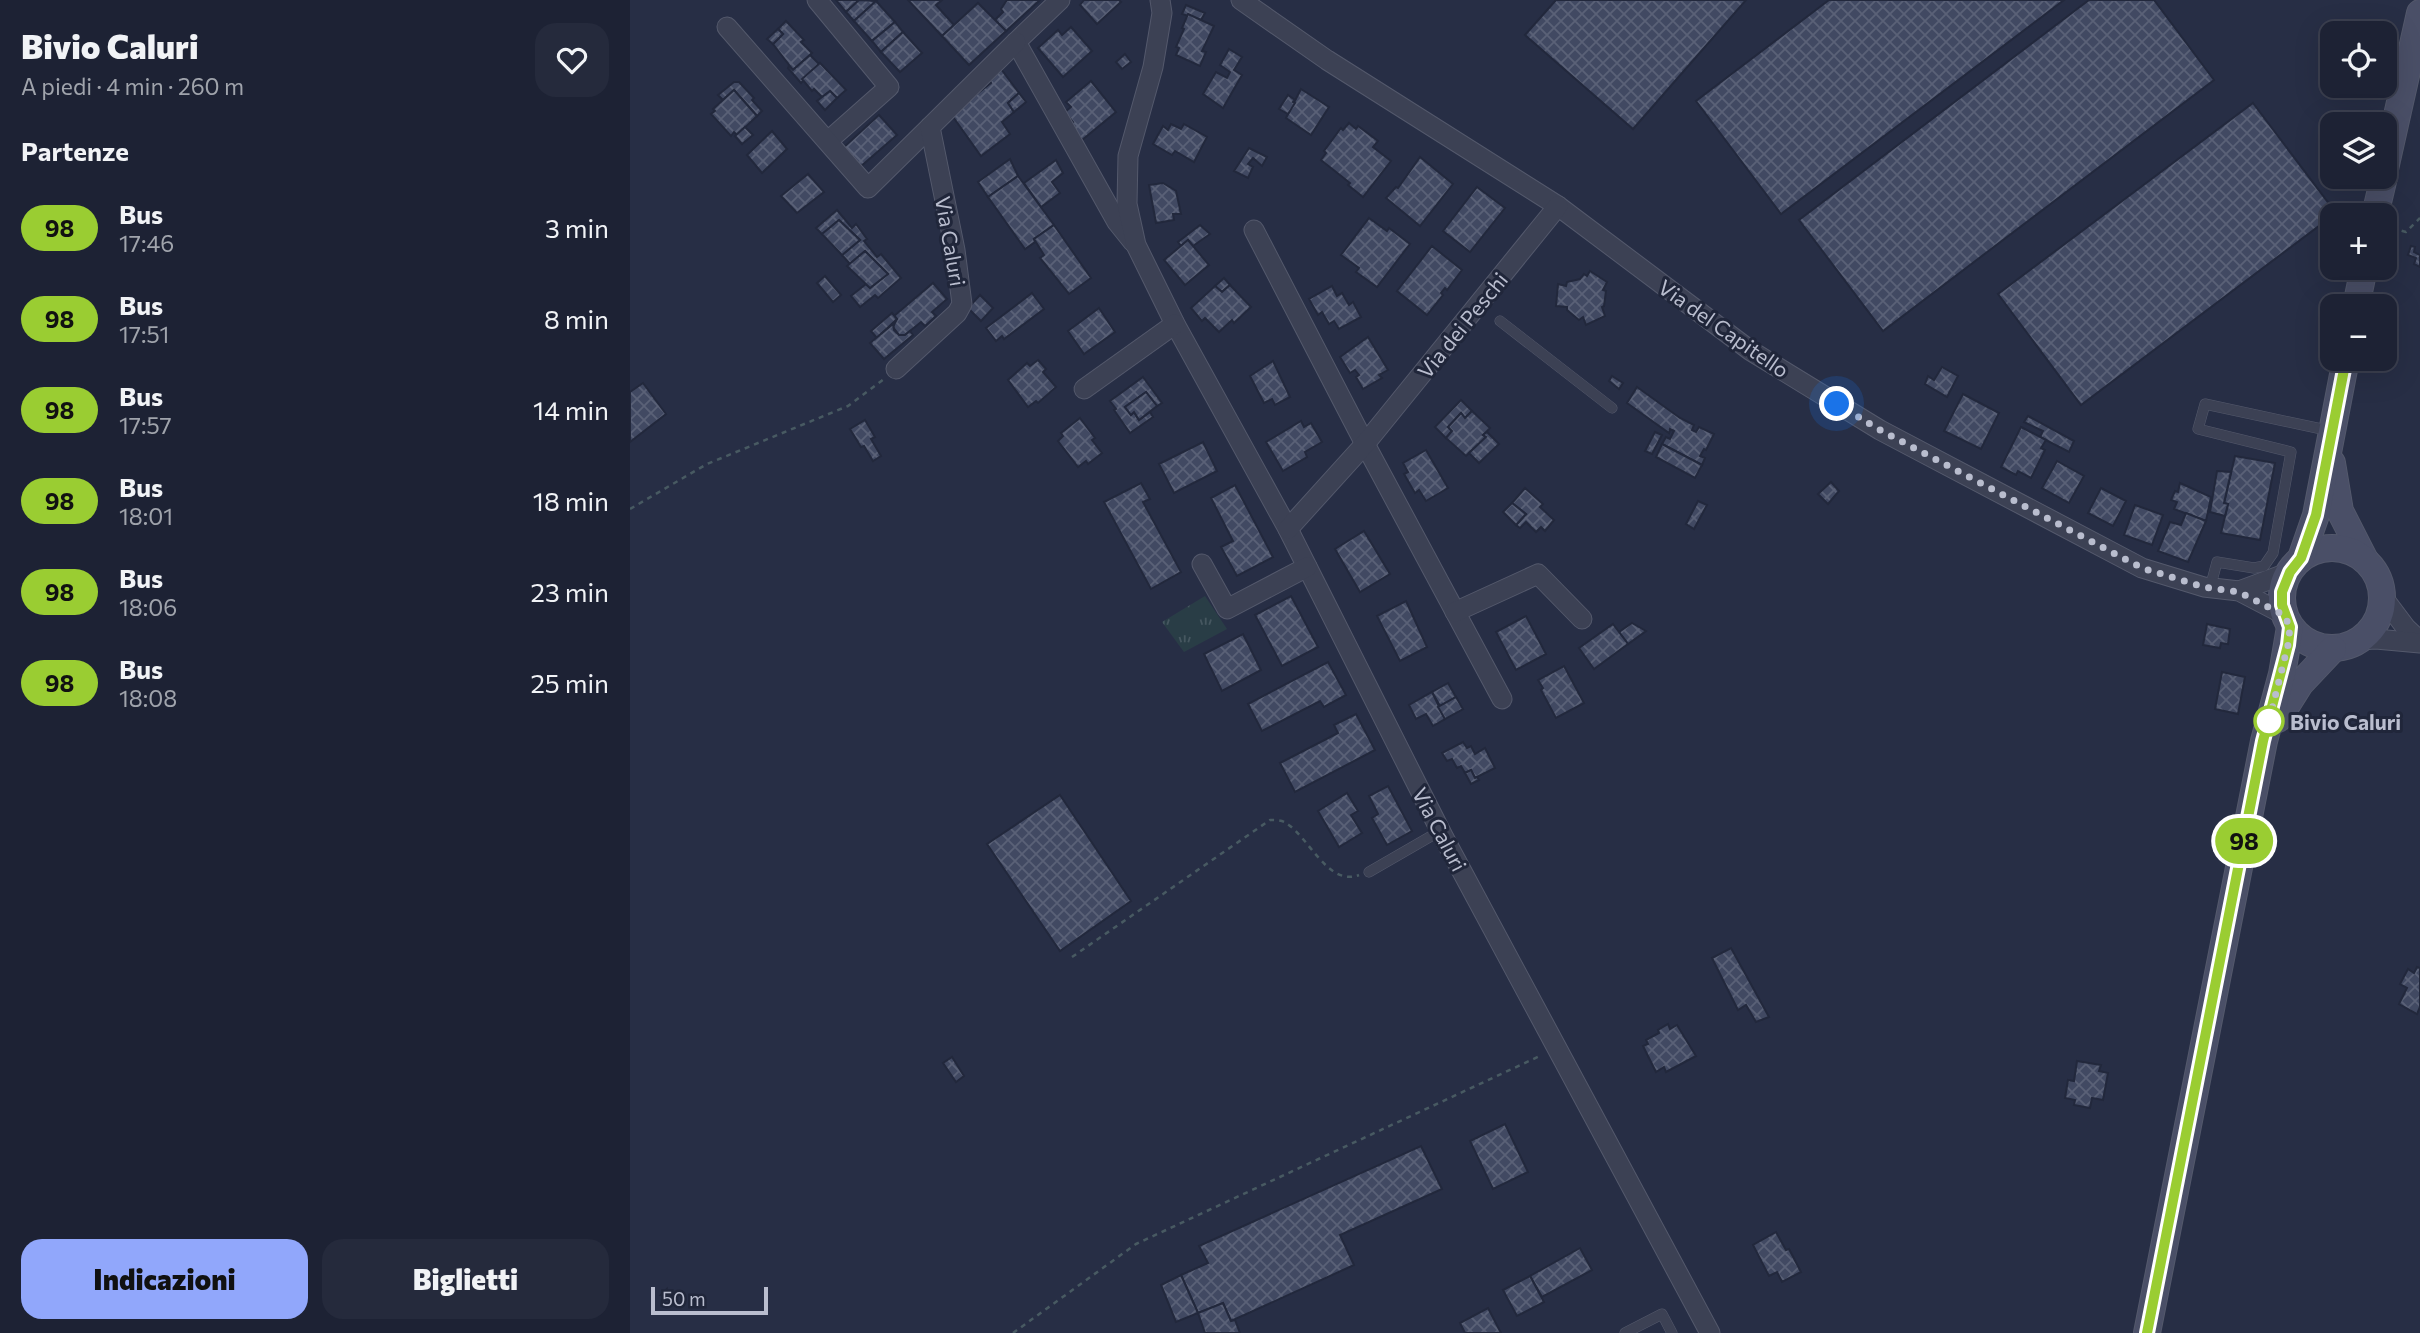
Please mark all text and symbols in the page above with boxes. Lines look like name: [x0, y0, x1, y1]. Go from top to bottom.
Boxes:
map controls: [2320, 21, 2397, 371]
button: locate: [2320, 21, 2397, 98]
button: heart: [535, 23, 609, 97]
text: Bivio Caluri: [21, 25, 199, 66]
text: A piedi · 4 min · 260 m: [21, 72, 244, 100]
button: layers: [2320, 112, 2397, 189]
text: Partenze: [21, 135, 129, 166]
street label: Via Caluri: [931, 194, 971, 288]
text: Bus: [119, 198, 163, 229]
button: +: [2320, 203, 2397, 280]
text: 3 min: [545, 212, 609, 243]
text: 98: [45, 213, 74, 242]
text: 17:46: [119, 229, 174, 257]
street label: Via dei Peschi: [1412, 267, 1512, 383]
street label: Via del Capitello: [1654, 274, 1794, 382]
text: Bus: [119, 289, 163, 320]
button: −: [2320, 294, 2397, 371]
text: 8 min: [544, 303, 609, 334]
text: 98: [45, 304, 74, 333]
text: 17:51: [119, 320, 169, 348]
text: Bus: [119, 380, 163, 411]
your location: [1819, 386, 1854, 421]
text: 14 min: [533, 394, 609, 425]
text: 98: [45, 395, 74, 424]
text: 17:57: [119, 411, 172, 439]
text: Bus: [119, 471, 163, 502]
text: 18 min: [533, 485, 609, 516]
text: 98: [45, 486, 74, 515]
text: 18:01: [119, 502, 173, 530]
text: Bus: [119, 562, 163, 593]
text: 23 min: [531, 576, 609, 607]
text: 98: [45, 577, 74, 606]
text: 18:06: [119, 593, 177, 621]
text: Bus: [119, 653, 163, 684]
text: 25 min: [530, 667, 609, 698]
text: 98: [45, 668, 74, 697]
text: 18:08: [119, 684, 177, 712]
marker: Bivio Caluri: [2254, 706, 2284, 736]
place label: Bivio Caluri: [2290, 709, 2401, 734]
street label: Via Caluri: [1408, 783, 1472, 875]
line badge: 98: [2212, 818, 2276, 864]
text: 98: [2229, 826, 2259, 855]
button: Indicazioni: [21, 1239, 308, 1319]
button: Biglietti: [322, 1239, 609, 1319]
scale bar: [651, 1284, 768, 1316]
text: 50 m: [662, 1287, 706, 1310]

